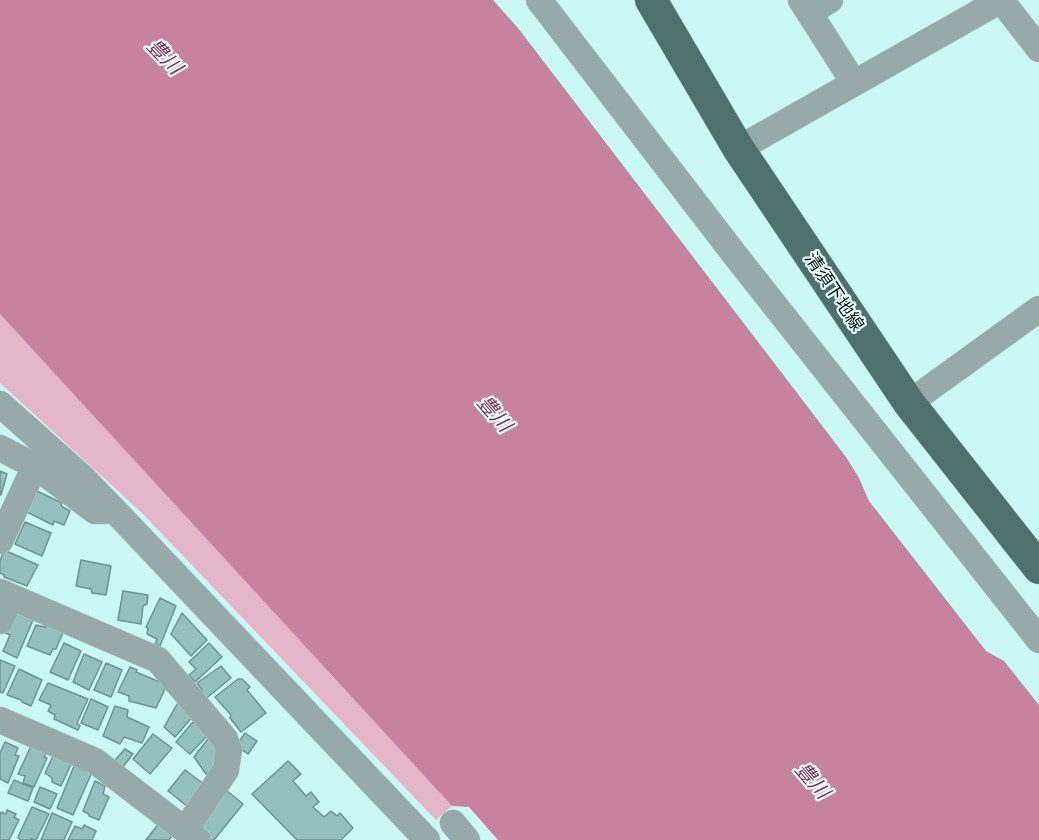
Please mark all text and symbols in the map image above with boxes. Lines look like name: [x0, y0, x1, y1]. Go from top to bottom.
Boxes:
water label: 豊川: [141, 34, 187, 80]
street label: 清須下地線: [800, 249, 868, 335]
water label: 豊川: [472, 391, 516, 437]
water label: 豊川: [790, 758, 834, 804]

